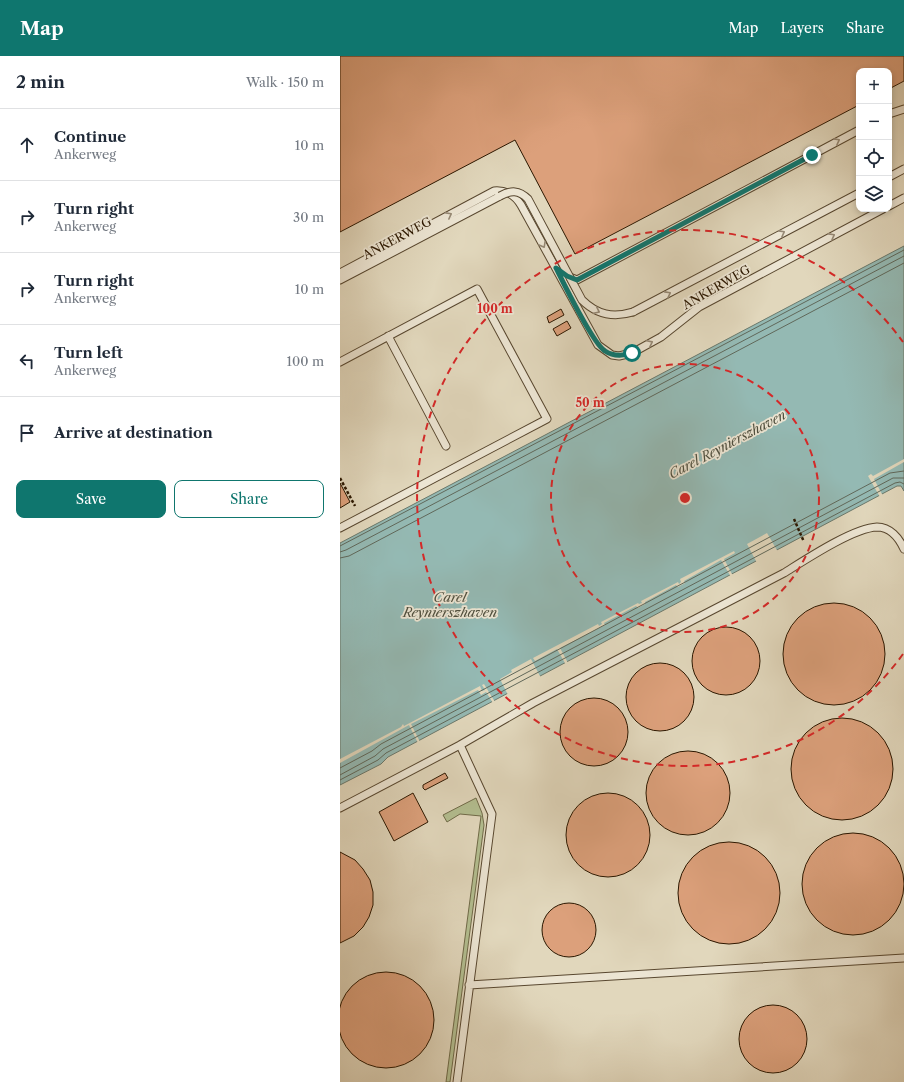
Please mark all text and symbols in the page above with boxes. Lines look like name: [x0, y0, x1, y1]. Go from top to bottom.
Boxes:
text: Map: [20, 17, 64, 40]
text: Map: [728, 19, 758, 37]
text: Layers: [780, 19, 824, 37]
text: Share: [846, 19, 884, 37]
map controls: [856, 68, 892, 212]
button: +: [856, 68, 892, 104]
text: 2 min: [16, 72, 65, 92]
text: Walk · 150 m: [246, 74, 324, 90]
button: −: [856, 104, 892, 140]
text: Continue: [54, 127, 126, 146]
icon: ahead: [16, 134, 38, 156]
text: 10 m: [295, 137, 324, 153]
one-way arrow: [833, 139, 840, 146]
button: locate: [856, 140, 892, 176]
text: Ankerweg: [54, 146, 116, 162]
route end: [803, 146, 821, 164]
button: layers: [856, 176, 892, 212]
text: Turn right: [54, 199, 134, 218]
icon: right: [16, 206, 38, 228]
text: 30 m: [293, 209, 324, 225]
one-way arrow: [444, 212, 452, 220]
street label: ANKERWEG: [359, 213, 434, 263]
text: Ankerweg: [54, 218, 116, 234]
one-way arrow: [778, 230, 786, 238]
one-way arrow: [828, 233, 835, 241]
one-way arrow: [538, 241, 546, 248]
street label: ANKERWEG: [679, 261, 753, 313]
text: Turn right: [54, 271, 134, 290]
icon: right: [16, 278, 38, 300]
text: 10 m: [295, 281, 324, 297]
text: Ankerweg: [54, 290, 116, 306]
one-way arrow: [663, 291, 671, 299]
text: 100 m: [477, 301, 513, 316]
one-way arrow: [593, 306, 600, 314]
one-way arrow: [646, 340, 653, 348]
text: Turn left: [54, 343, 123, 362]
route start: [623, 344, 641, 362]
icon: left: [16, 350, 38, 372]
text: 100 m: [286, 353, 324, 369]
text: Ankerweg: [54, 362, 116, 378]
text: 50 m: [575, 395, 605, 410]
water label: Carel Reynierszhaven: [666, 406, 788, 482]
icon: arrive: [16, 422, 38, 444]
text: Arrive at destination: [54, 423, 213, 442]
button: Save: [16, 480, 166, 518]
button: Share: [174, 480, 324, 518]
centre of rings: [678, 491, 692, 505]
water label: Carel Reynierszhaven: [402, 589, 497, 620]

